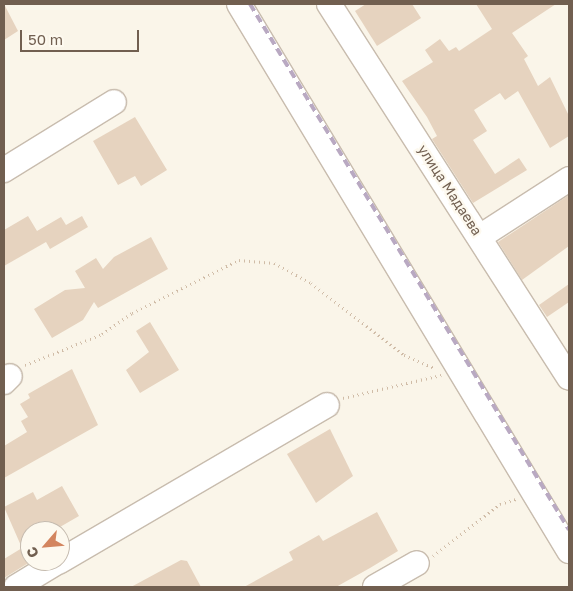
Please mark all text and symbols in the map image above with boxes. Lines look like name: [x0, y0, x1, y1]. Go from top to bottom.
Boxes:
scale bar: [22, 20, 141, 52]
text: 50 m: [28, 30, 63, 48]
street label: улица Мадаева: [414, 141, 486, 239]
north arrow: [20, 521, 70, 571]
text: С: [22, 544, 42, 561]

